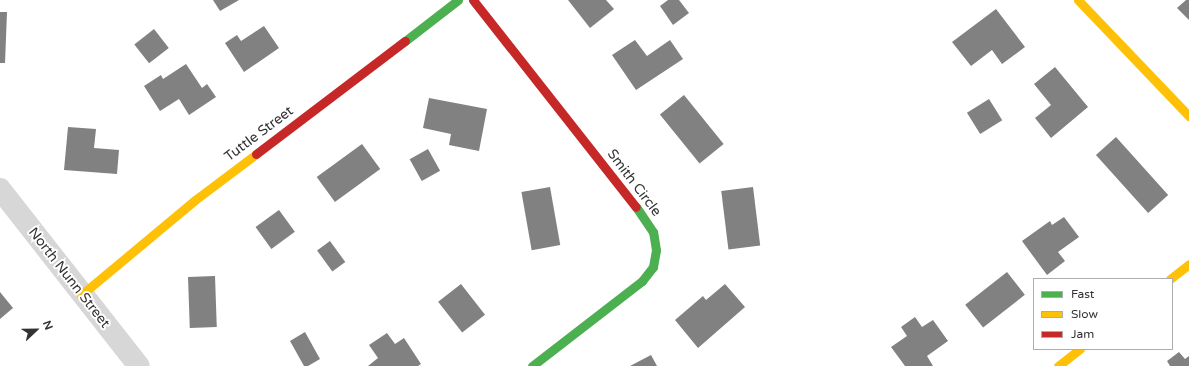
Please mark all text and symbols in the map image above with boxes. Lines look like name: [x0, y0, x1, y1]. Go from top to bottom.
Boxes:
street label: Tuttle Street: [221, 103, 297, 165]
street label: Smith Circle: [603, 146, 665, 220]
street label: North Nunn Street: [25, 224, 113, 332]
legend: [1033, 278, 1173, 350]
text: Fast: [1071, 287, 1094, 301]
text: Slow: [1071, 307, 1098, 321]
north arrow: [16, 310, 56, 350]
text: Jam: [1071, 327, 1094, 341]

